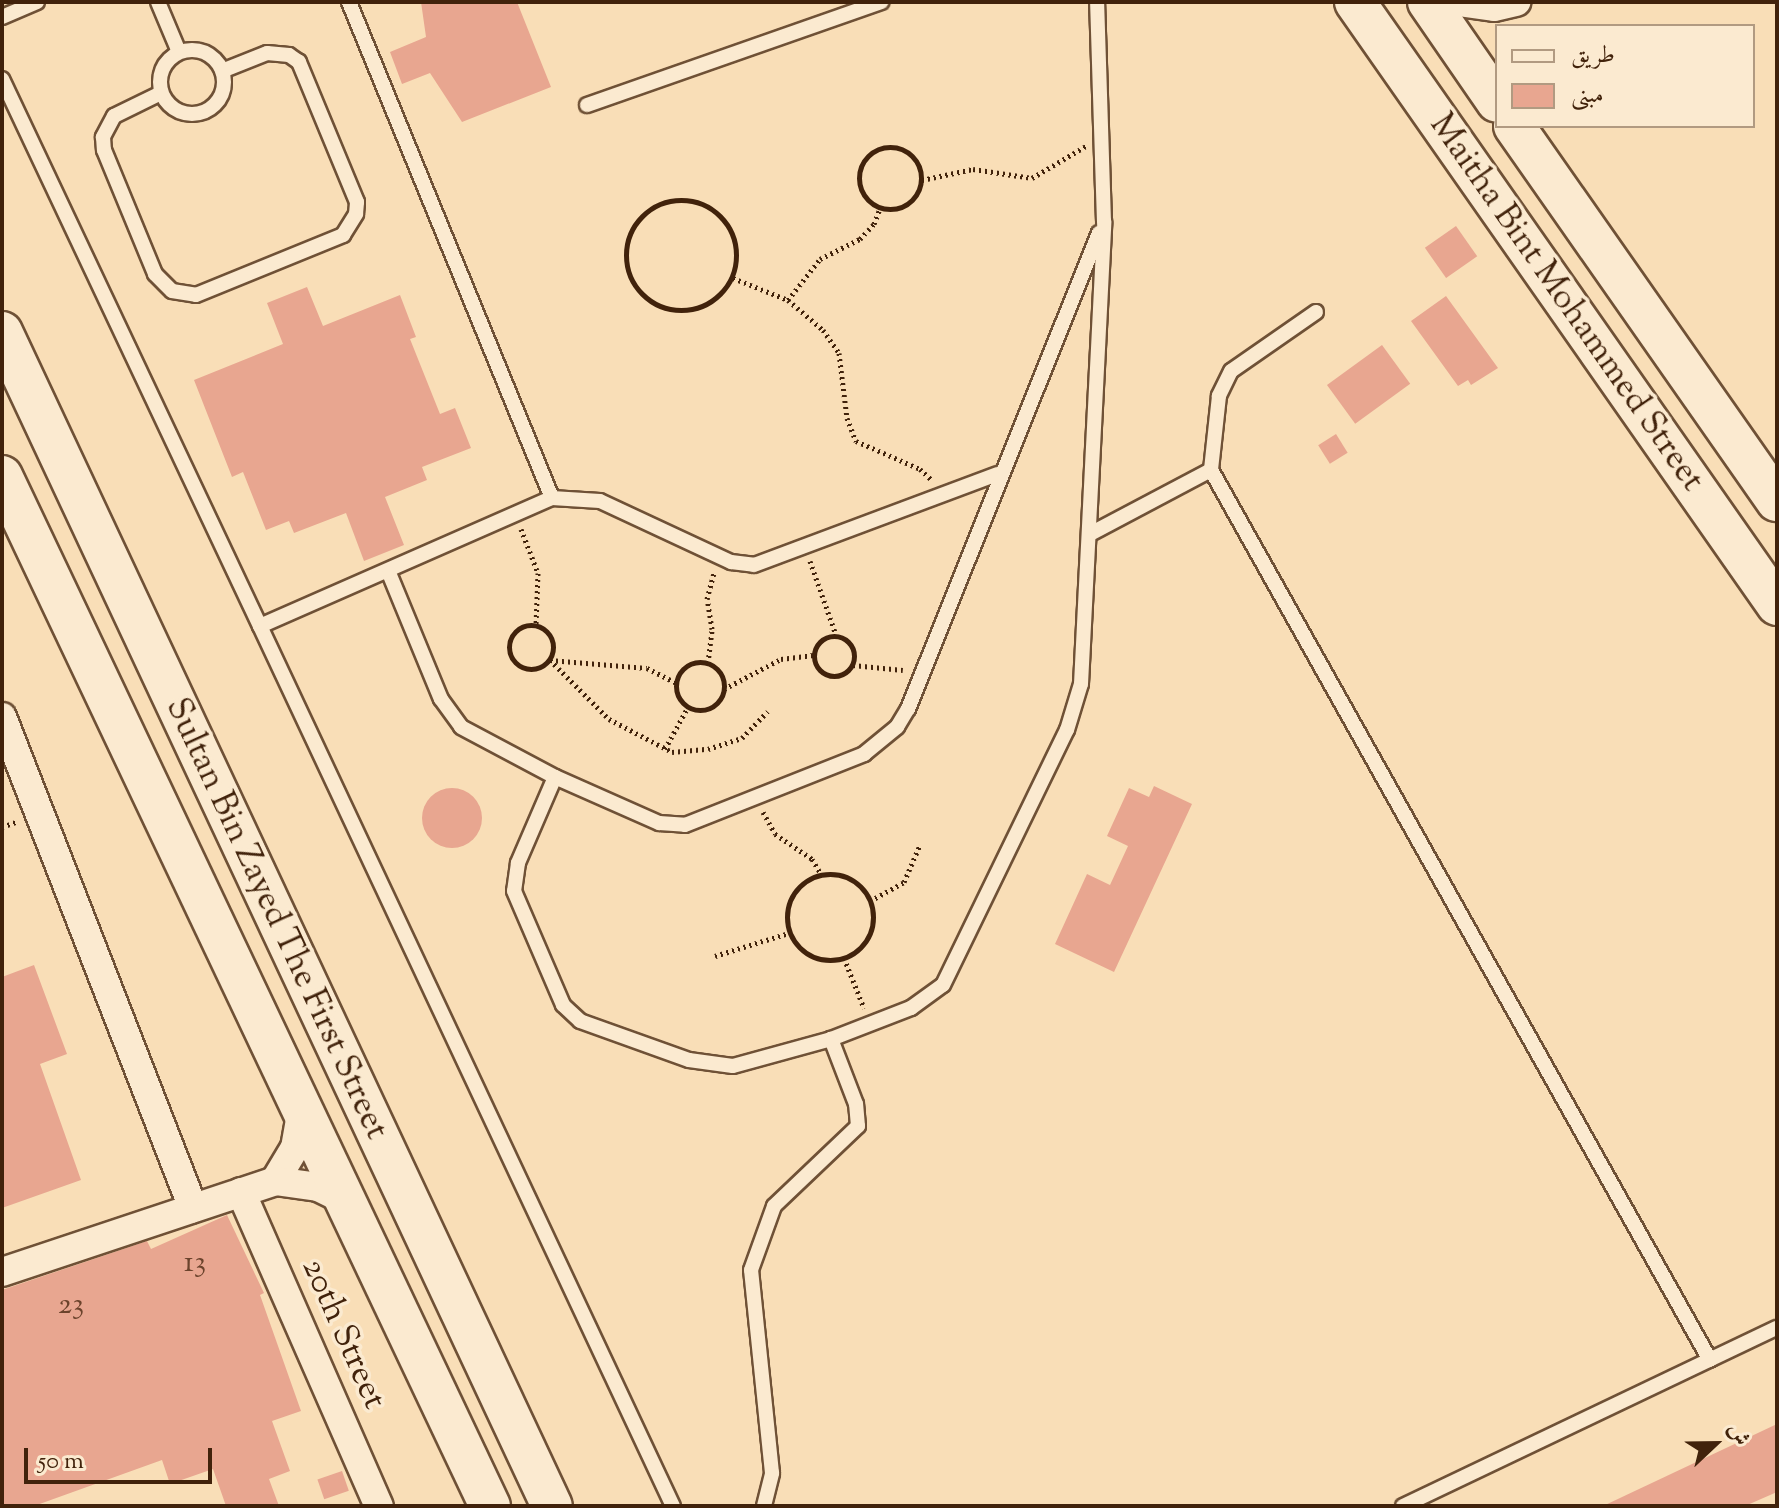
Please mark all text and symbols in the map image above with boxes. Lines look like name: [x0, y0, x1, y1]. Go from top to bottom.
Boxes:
legend: [1495, 24, 1755, 128]
text: طريق: [1571, 39, 1615, 73]
text: مبنى: [1571, 79, 1604, 113]
street label: Maitha Bint Mohammed Street: [1420, 106, 1712, 500]
street label: Sultan Bin Zayed The First Street: [156, 692, 396, 1146]
house number: 13: [184, 1246, 206, 1282]
street label: 20th Street: [292, 1252, 394, 1416]
house number: 23: [58, 1288, 84, 1324]
north arrow: [1675, 1404, 1755, 1484]
text: ش: [1718, 1419, 1756, 1451]
scale bar: [28, 1432, 216, 1482]
text: 50 m: [38, 1445, 84, 1479]

